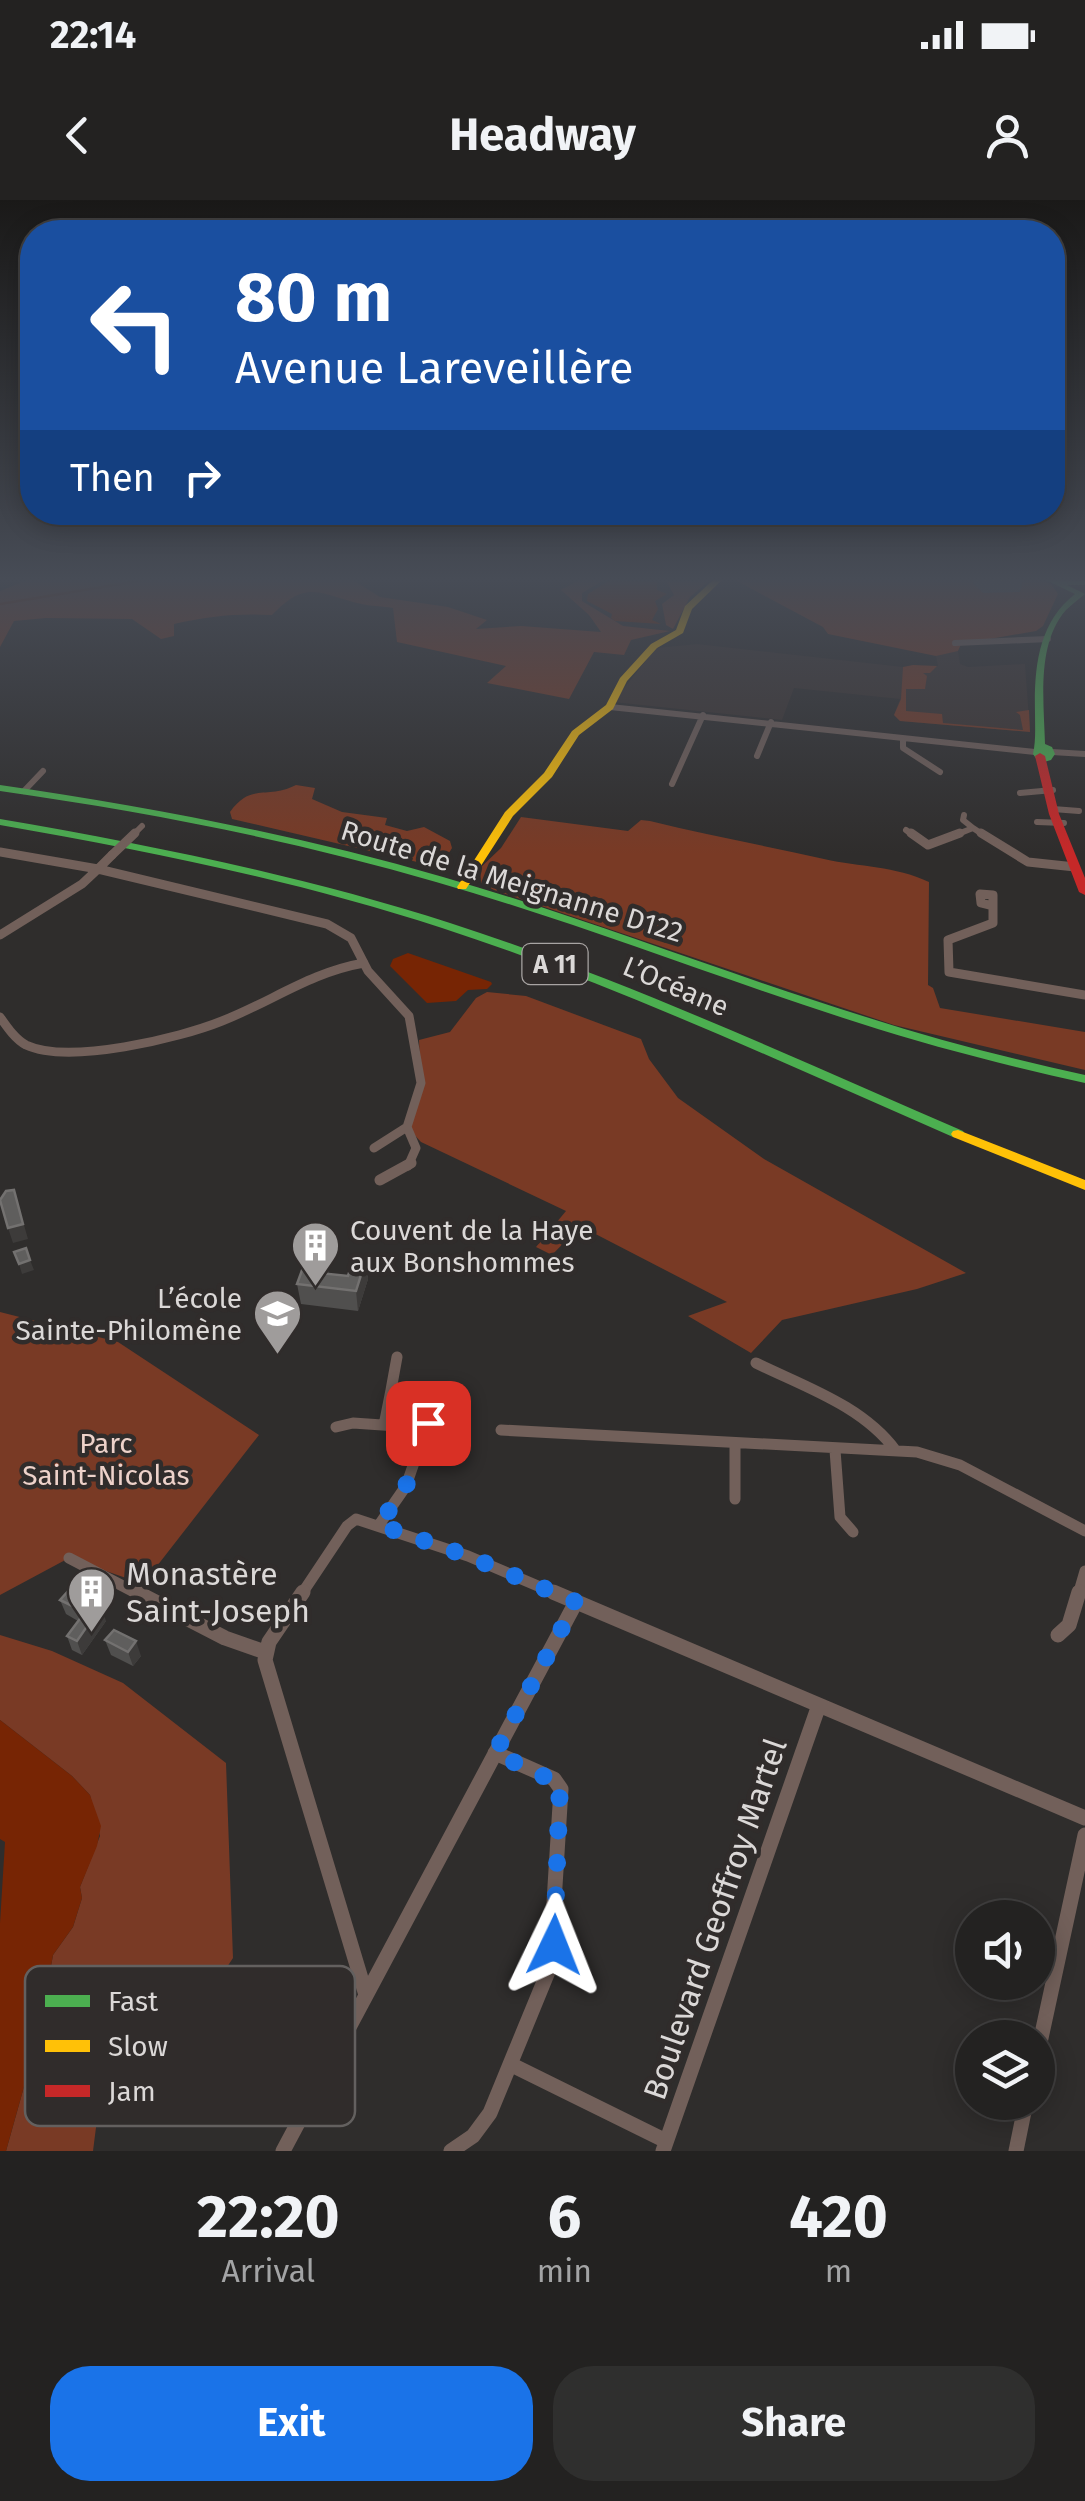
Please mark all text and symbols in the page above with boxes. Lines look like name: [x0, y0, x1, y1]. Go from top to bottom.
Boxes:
text: 22:14: [50, 12, 136, 58]
icon: back: [50, 108, 105, 163]
text: Headway: [449, 108, 636, 162]
icon: person: [980, 108, 1035, 163]
text: 80 m: [235, 256, 392, 340]
icon: left: [70, 260, 200, 390]
text: Avenue Lareveillère: [235, 341, 633, 395]
icon: right: [175, 450, 230, 505]
text: Then: [70, 455, 155, 501]
street label: Route de la Meignanne D122: [337, 814, 687, 949]
road number: A 11: [522, 944, 588, 984]
street label: L’Océane: [618, 949, 734, 1023]
place label: Couvent de la Haye aux Bonshommes: [350, 1214, 594, 1279]
building icon: Couvent de la Haye aux Bonshommes: [289, 1220, 341, 1288]
place label: L’école Sainte-Philomène: [16, 1282, 242, 1347]
school or university icon: L’école Sainte-Philomène: [251, 1288, 303, 1356]
pin: [386, 1381, 471, 1466]
icon: arrive: [401, 1396, 456, 1451]
park label: Parc Saint-Nicolas: [22, 1427, 190, 1492]
place label: Monastère Saint-Joseph: [126, 1555, 310, 1630]
building icon: Monastère Saint-Joseph: [65, 1566, 117, 1634]
street label: Boulevard Geoffroy Martel: [635, 1733, 795, 2105]
position arrow: [502, 1893, 606, 1997]
map controls: [955, 1900, 1055, 2120]
button: sound: [955, 1900, 1055, 2000]
legend: [25, 1966, 355, 2126]
text: Fast: [108, 1985, 159, 2018]
button: layers: [955, 2020, 1055, 2120]
text: Slow: [108, 2030, 168, 2063]
text: Jam: [108, 2075, 156, 2108]
text: 22:20: [197, 2181, 340, 2253]
text: 6: [547, 2181, 581, 2253]
text: 420: [789, 2181, 888, 2253]
text: Arrival: [221, 2252, 315, 2290]
text: min: [537, 2252, 592, 2290]
text: m: [825, 2252, 852, 2290]
button: Exit: [50, 2366, 533, 2481]
button: Share: [553, 2366, 1035, 2481]

